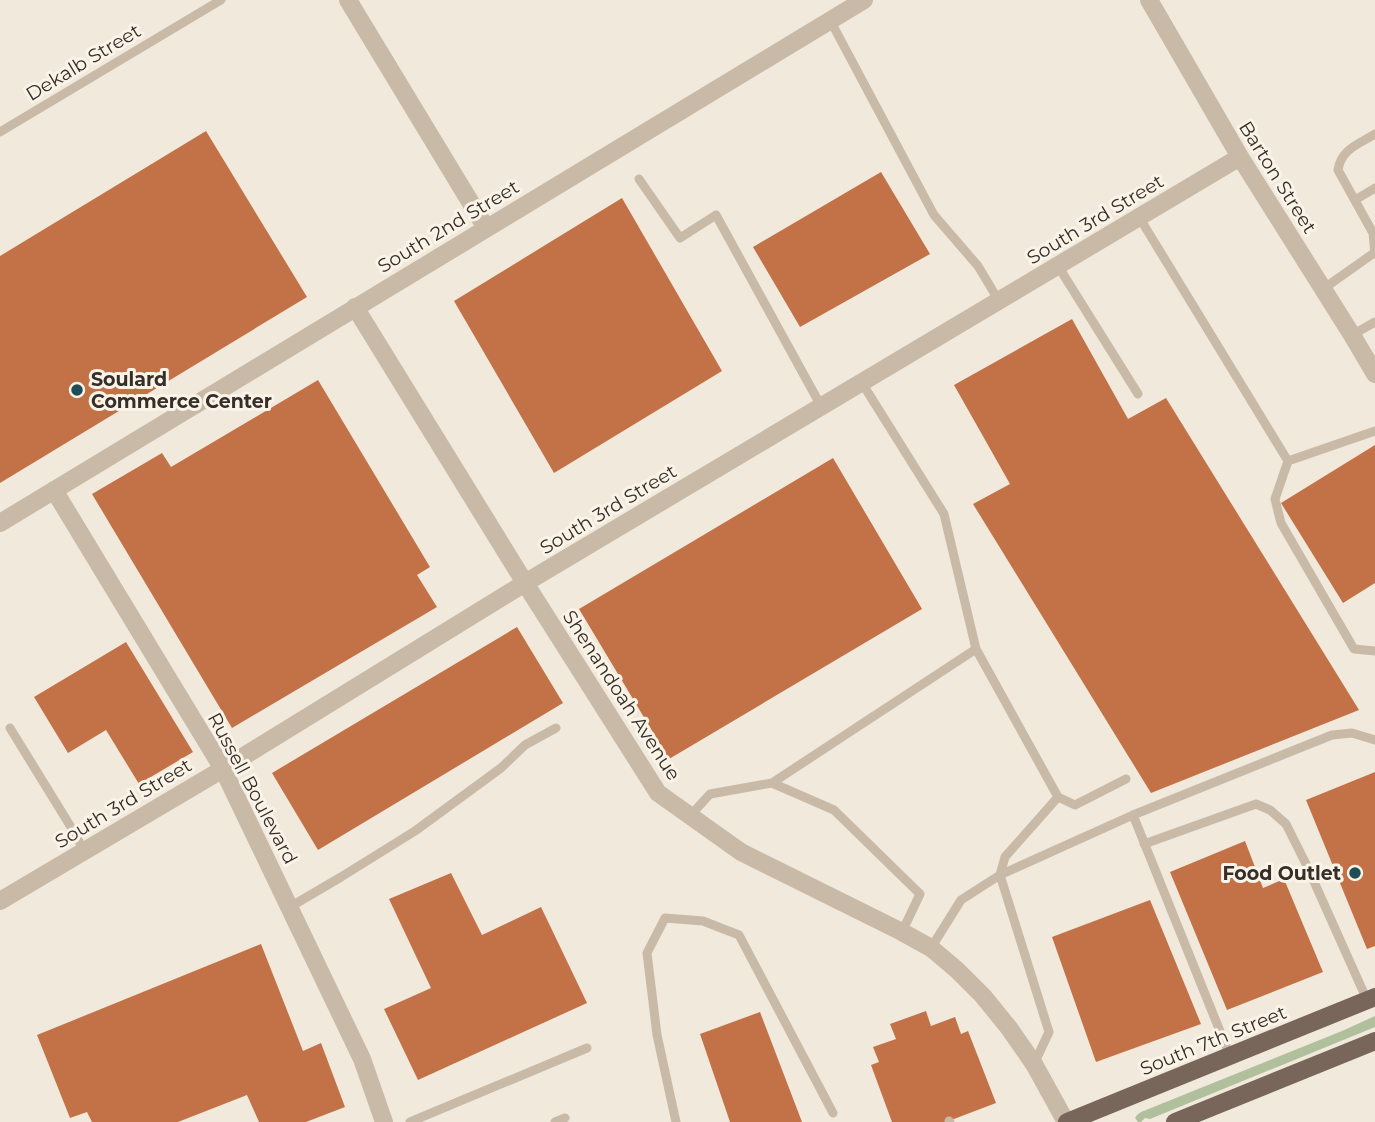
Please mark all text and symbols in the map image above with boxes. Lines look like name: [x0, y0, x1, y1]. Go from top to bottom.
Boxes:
street label: Dekalb Street: [22, 19, 145, 106]
street label: Barton Street: [1234, 117, 1321, 238]
street label: South 3rd Street: [1023, 169, 1168, 269]
street label: South 2nd Street: [373, 175, 523, 278]
place label: Soulard Commerce Center: [91, 368, 272, 413]
marker: Soulard Commerce Center: [69, 382, 85, 398]
street label: South 3rd Street: [536, 459, 681, 559]
street label: Shenandoah Avenue: [558, 606, 685, 785]
street label: Russell Boulevard: [203, 708, 302, 868]
street label: South 3rd Street: [51, 753, 196, 853]
place label: Food Outlet: [1222, 862, 1341, 885]
marker: Food Outlet: [1347, 865, 1363, 881]
street label: South 7th Street: [1137, 1001, 1290, 1080]

